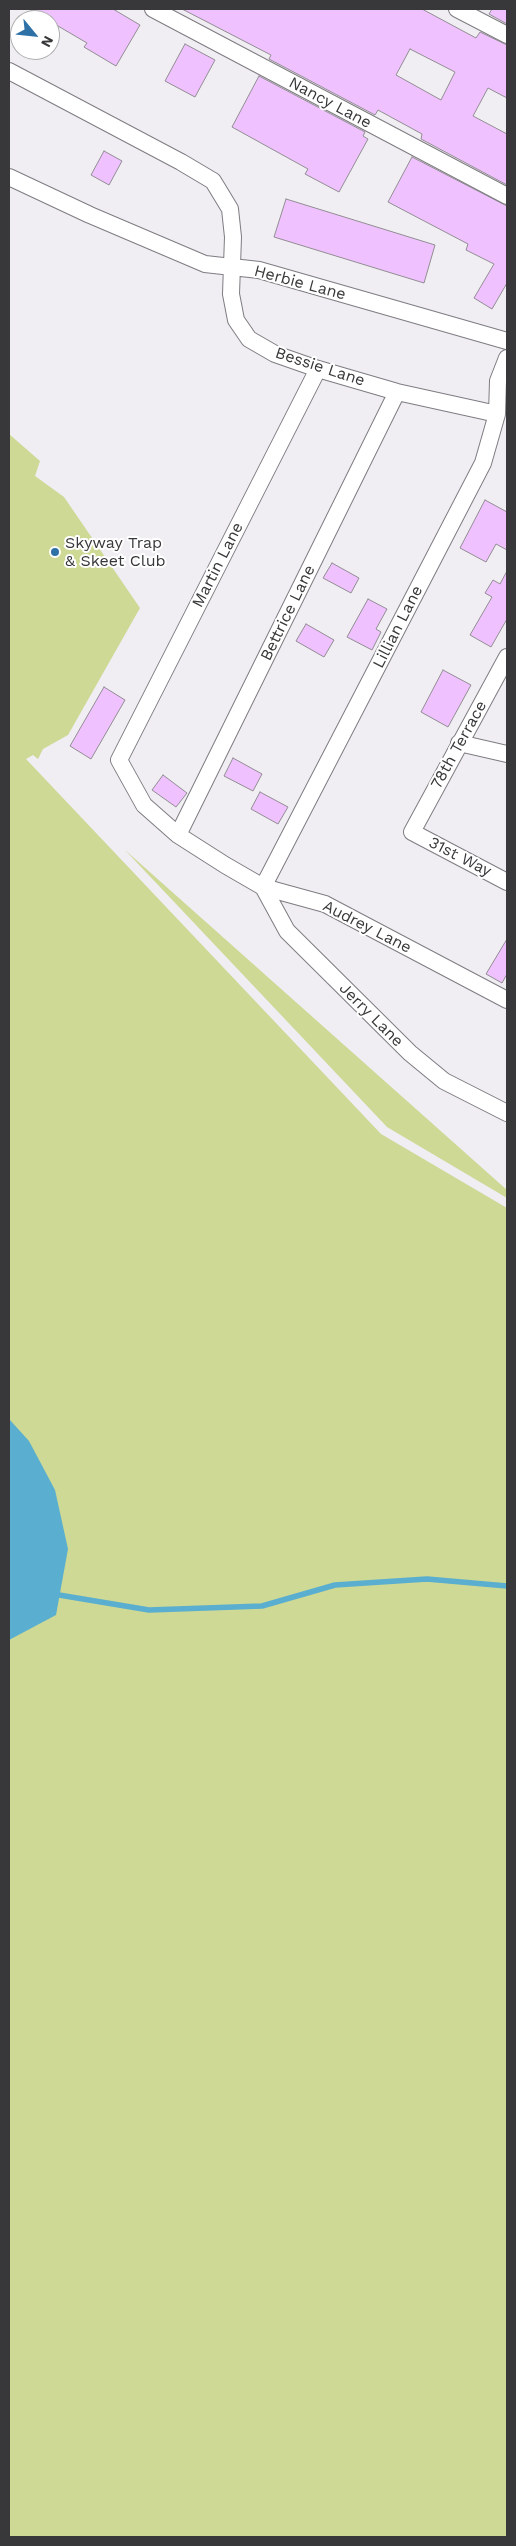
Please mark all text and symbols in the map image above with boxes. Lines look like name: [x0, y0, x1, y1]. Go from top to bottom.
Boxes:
north arrow: [10, 10, 60, 60]
text: N: [38, 33, 57, 50]
street label: Nancy Lane: [285, 73, 375, 133]
street label: Herbie Lane: [252, 262, 348, 304]
street label: Bessie Lane: [273, 343, 367, 391]
street label: Martin Lane: [188, 519, 248, 611]
place label: Skyway Trap & Skeet Club: [65, 533, 166, 571]
marker: Skyway Trap & Skeet Club: [49, 546, 61, 558]
street label: Bettrice Lane: [257, 562, 319, 664]
street label: Lillian Lane: [369, 583, 427, 671]
street label: 78th Terrace: [427, 698, 491, 792]
street label: 31st Way: [425, 833, 495, 881]
street label: Audrey Lane: [319, 896, 415, 958]
street label: Jerry Lane: [335, 979, 407, 1051]

